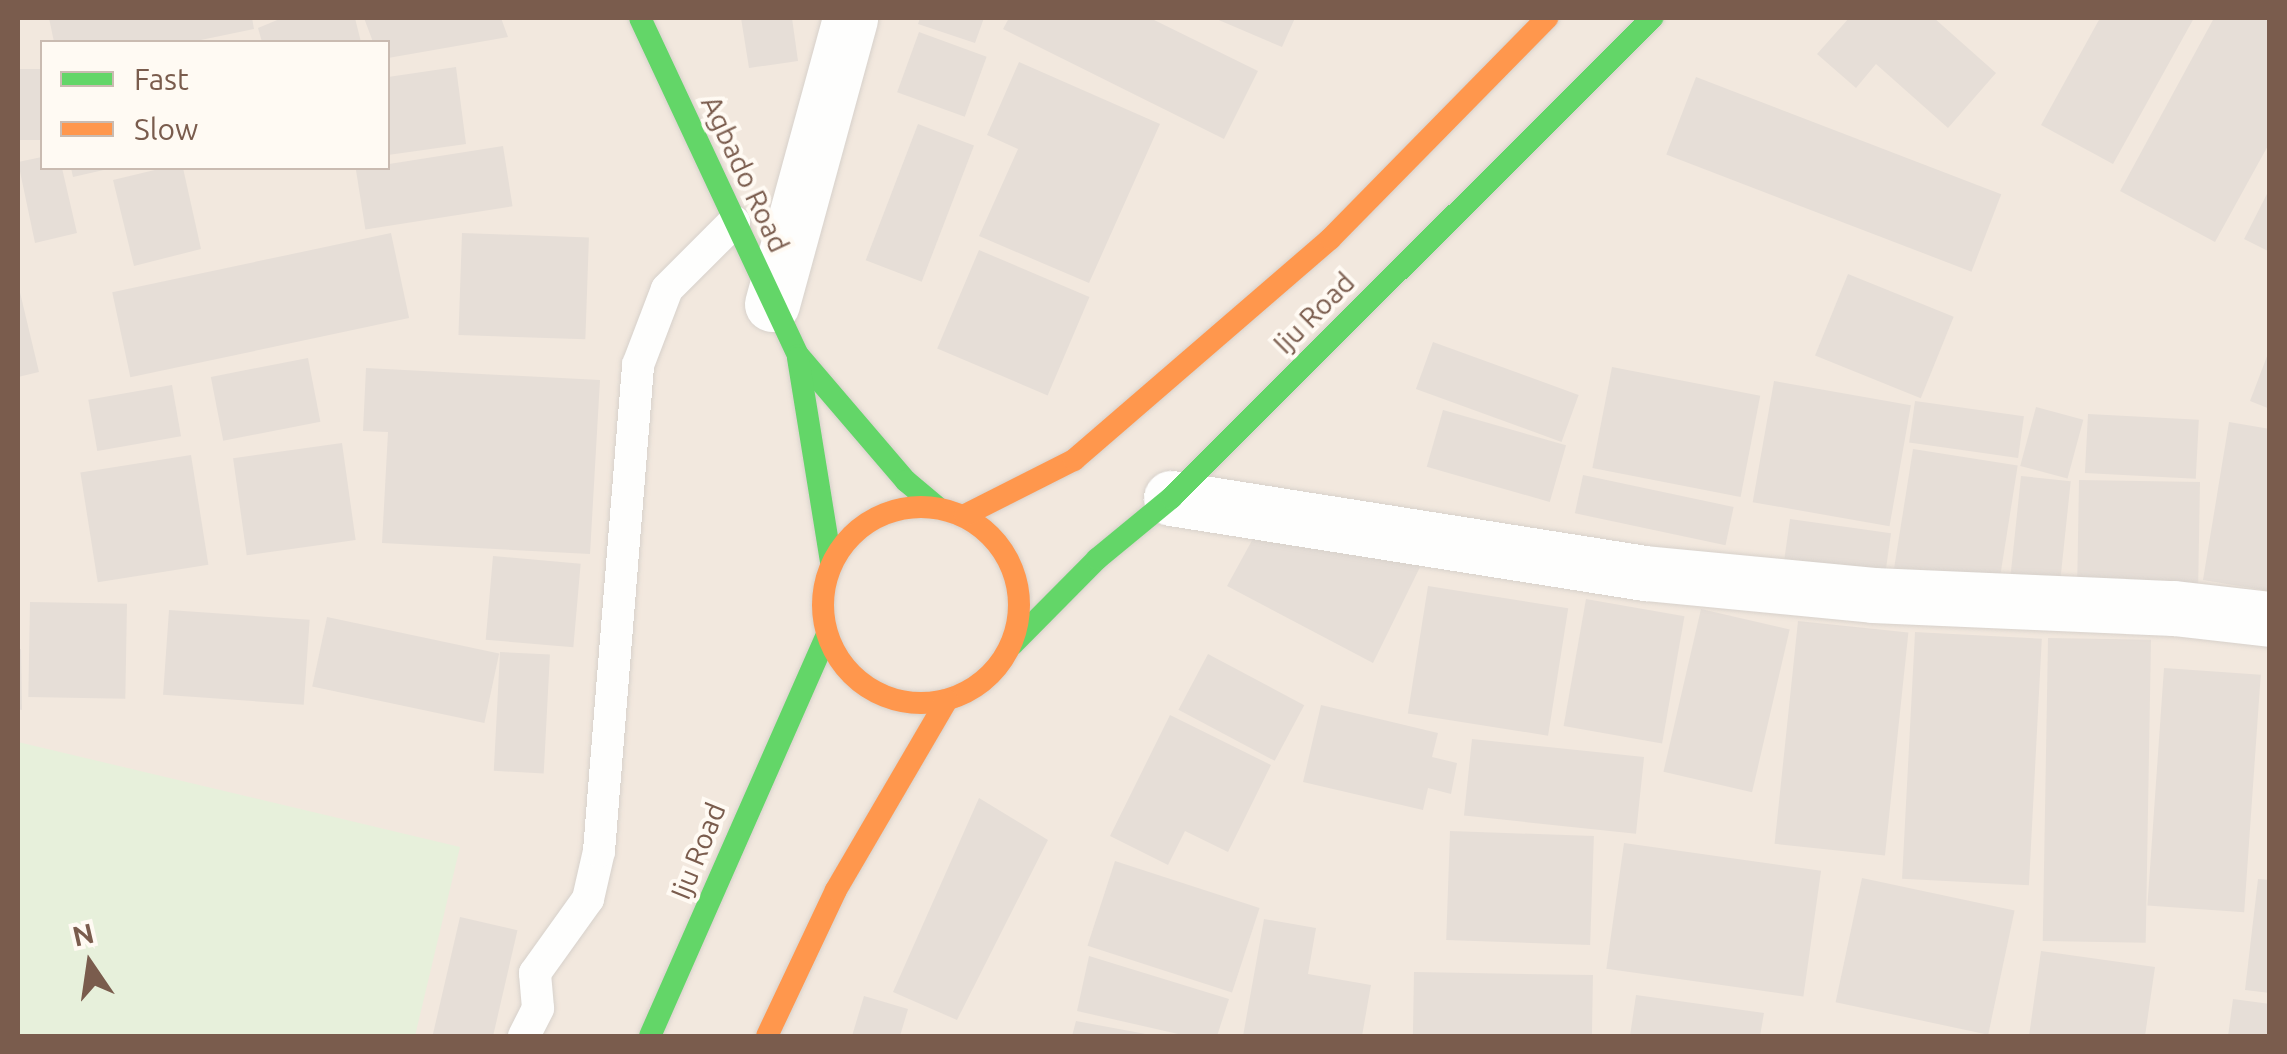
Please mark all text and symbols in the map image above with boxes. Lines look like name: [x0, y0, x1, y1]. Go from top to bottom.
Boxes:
legend: [40, 40, 390, 170]
text: Fast: [134, 62, 189, 96]
street label: Agbado Road: [694, 90, 796, 258]
text: Slow: [134, 112, 198, 146]
street label: Iju Road: [1266, 265, 1362, 361]
street label: Iju Road: [664, 798, 732, 904]
north arrow: [40, 914, 140, 1014]
text: N: [69, 917, 97, 952]

